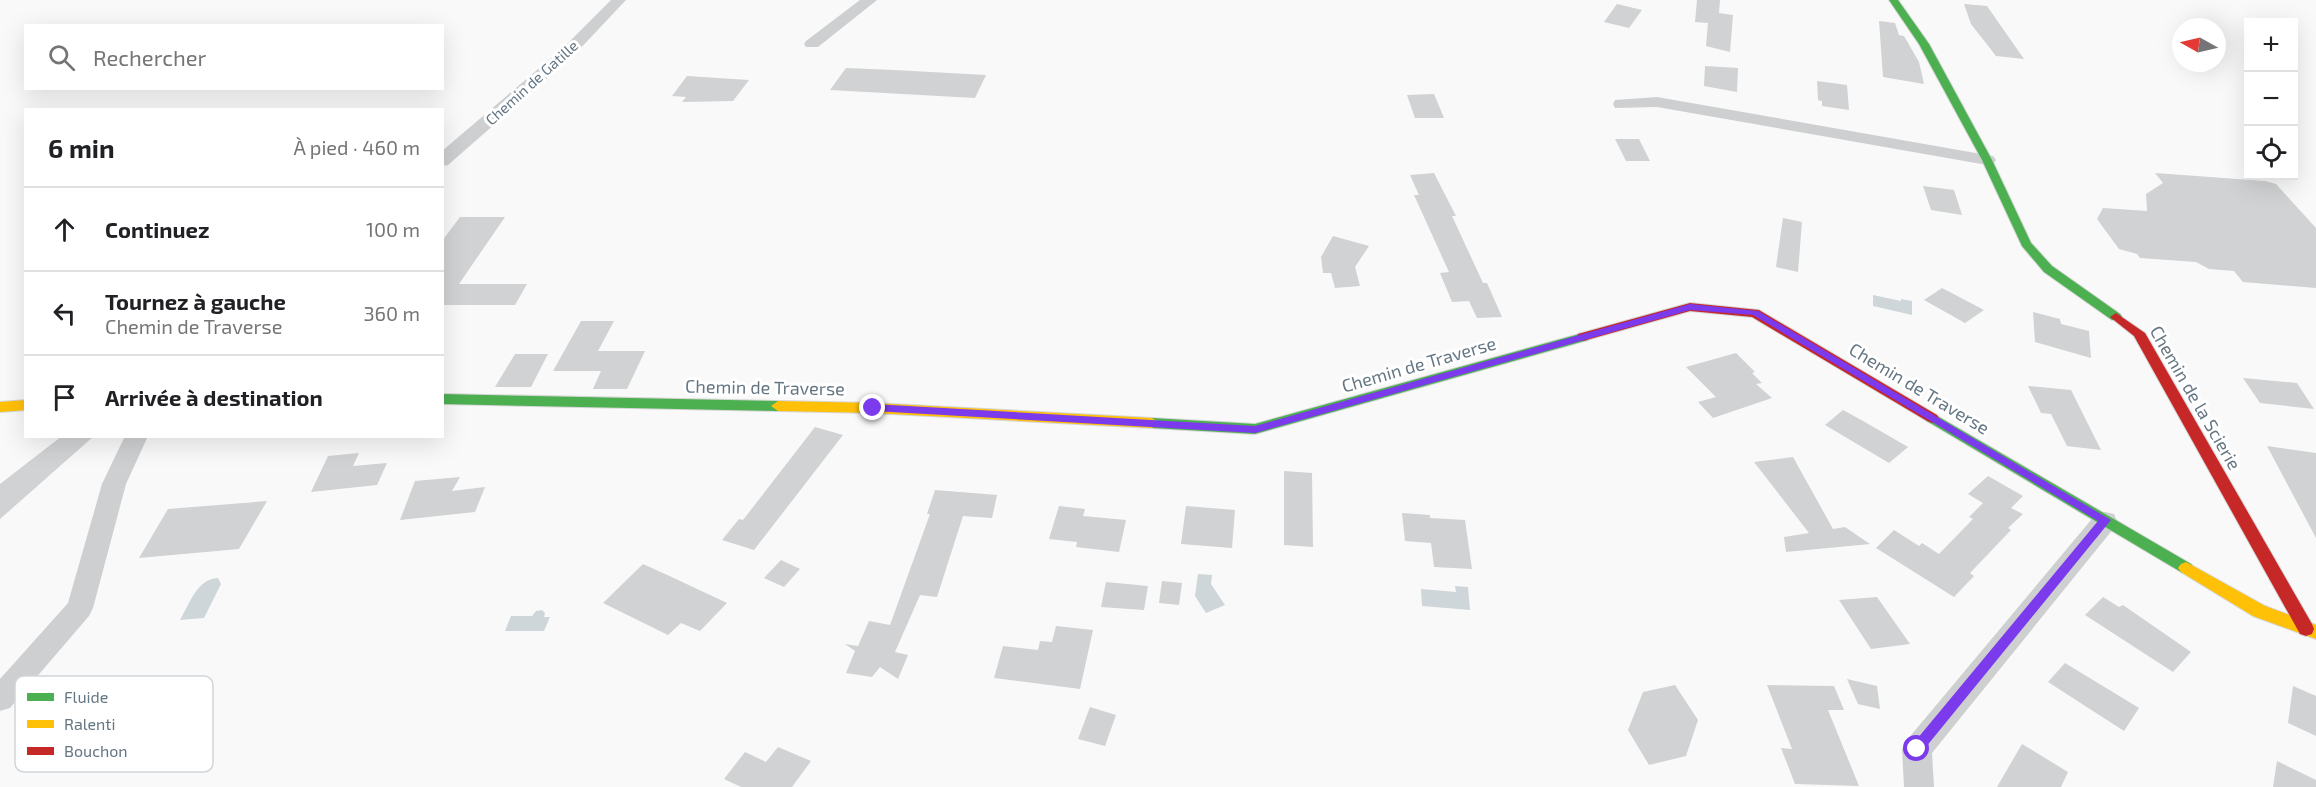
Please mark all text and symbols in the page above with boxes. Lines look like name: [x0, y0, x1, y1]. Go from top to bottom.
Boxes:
north arrow: [2172, 18, 2226, 72]
map controls: [2244, 18, 2298, 180]
button: +: [2244, 18, 2298, 72]
search box: [24, 24, 444, 90]
street label: Chemin de Gatille: [481, 36, 581, 129]
icon: search: [45, 41, 78, 74]
text: Rechercher: [93, 44, 206, 70]
button: −: [2244, 72, 2298, 126]
button: locate: [2244, 126, 2298, 180]
text: 6 min: [48, 132, 115, 163]
text: À pied · 460 m: [293, 135, 420, 159]
icon: ahead: [48, 213, 81, 246]
text: Continuez: [105, 216, 209, 242]
text: 100 m: [366, 217, 420, 241]
text: Tournez à gauche: [105, 288, 286, 314]
icon: left: [48, 297, 81, 330]
text: 360 m: [363, 301, 420, 325]
text: Chemin de Traverse: [105, 314, 282, 338]
street label: Chemin de la Scierie: [2146, 322, 2246, 473]
street label: Chemin de Traverse: [1339, 331, 1499, 397]
street label: Chemin de Traverse: [1845, 338, 1994, 439]
street label: Chemin de Traverse: [685, 375, 845, 399]
icon: arrive: [48, 381, 81, 414]
text: Arrivée à destination: [105, 384, 323, 410]
route end: [859, 394, 885, 420]
legend: [15, 676, 213, 772]
text: Fluide: [64, 687, 108, 706]
text: Ralenti: [64, 714, 115, 733]
route start: [1903, 735, 1929, 761]
text: Bouchon: [64, 741, 128, 760]

